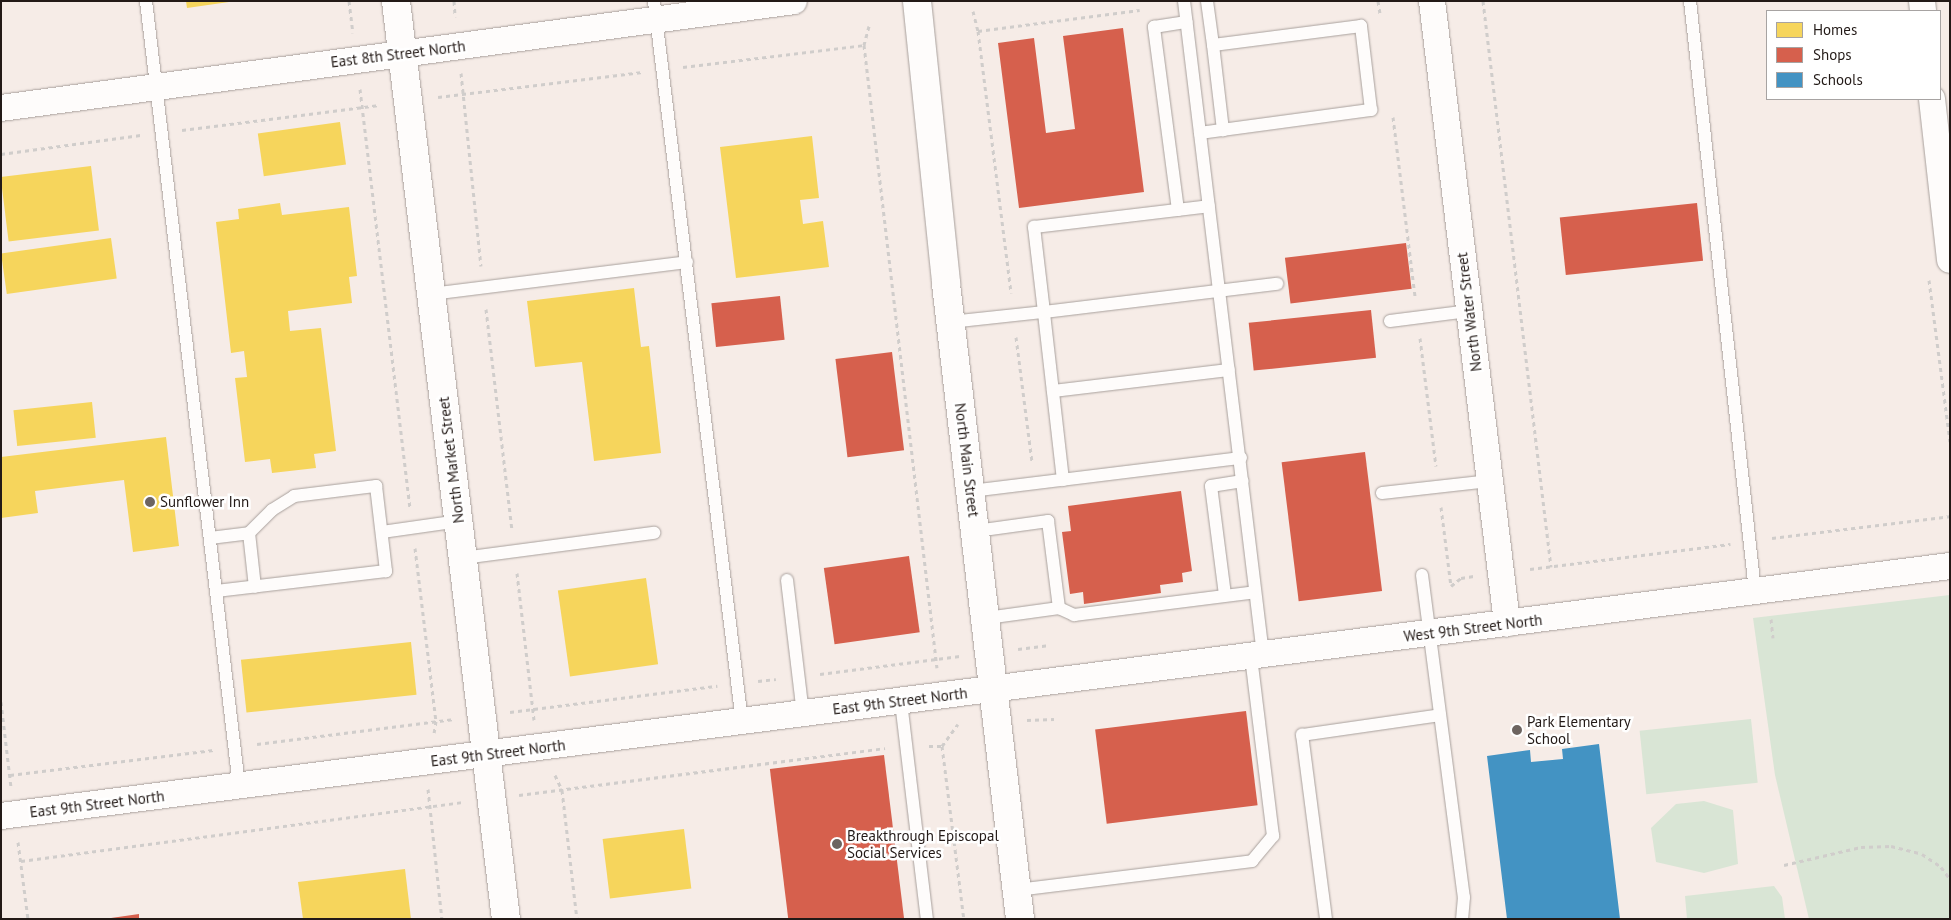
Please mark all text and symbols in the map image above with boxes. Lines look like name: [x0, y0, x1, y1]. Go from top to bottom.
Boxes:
legend: [1766, 10, 1941, 100]
text: Homes: [1813, 20, 1857, 39]
street label: East 8th Street North: [330, 37, 466, 71]
text: Shops: [1813, 45, 1852, 64]
text: Schools: [1813, 70, 1863, 89]
street label: North Water Street: [1453, 251, 1485, 373]
street label: North Market Street: [434, 396, 468, 524]
street label: North Main Street: [951, 402, 983, 518]
place label: Sunflower Inn: [160, 493, 249, 511]
marker: Sunflower Inn: [144, 496, 156, 508]
street label: West 9th Street North: [1403, 611, 1543, 645]
street label: East 9th Street North: [832, 684, 968, 718]
place label: Park Elementary School: [1527, 712, 1631, 747]
marker: Park Elementary School: [1511, 724, 1523, 736]
street label: East 9th Street North: [430, 736, 566, 770]
street label: East 9th Street North: [29, 787, 165, 821]
place label: Breakthrough Episcopal Social Services: [847, 826, 999, 861]
marker: Breakthrough Episcopal Social Services: [831, 838, 843, 850]

